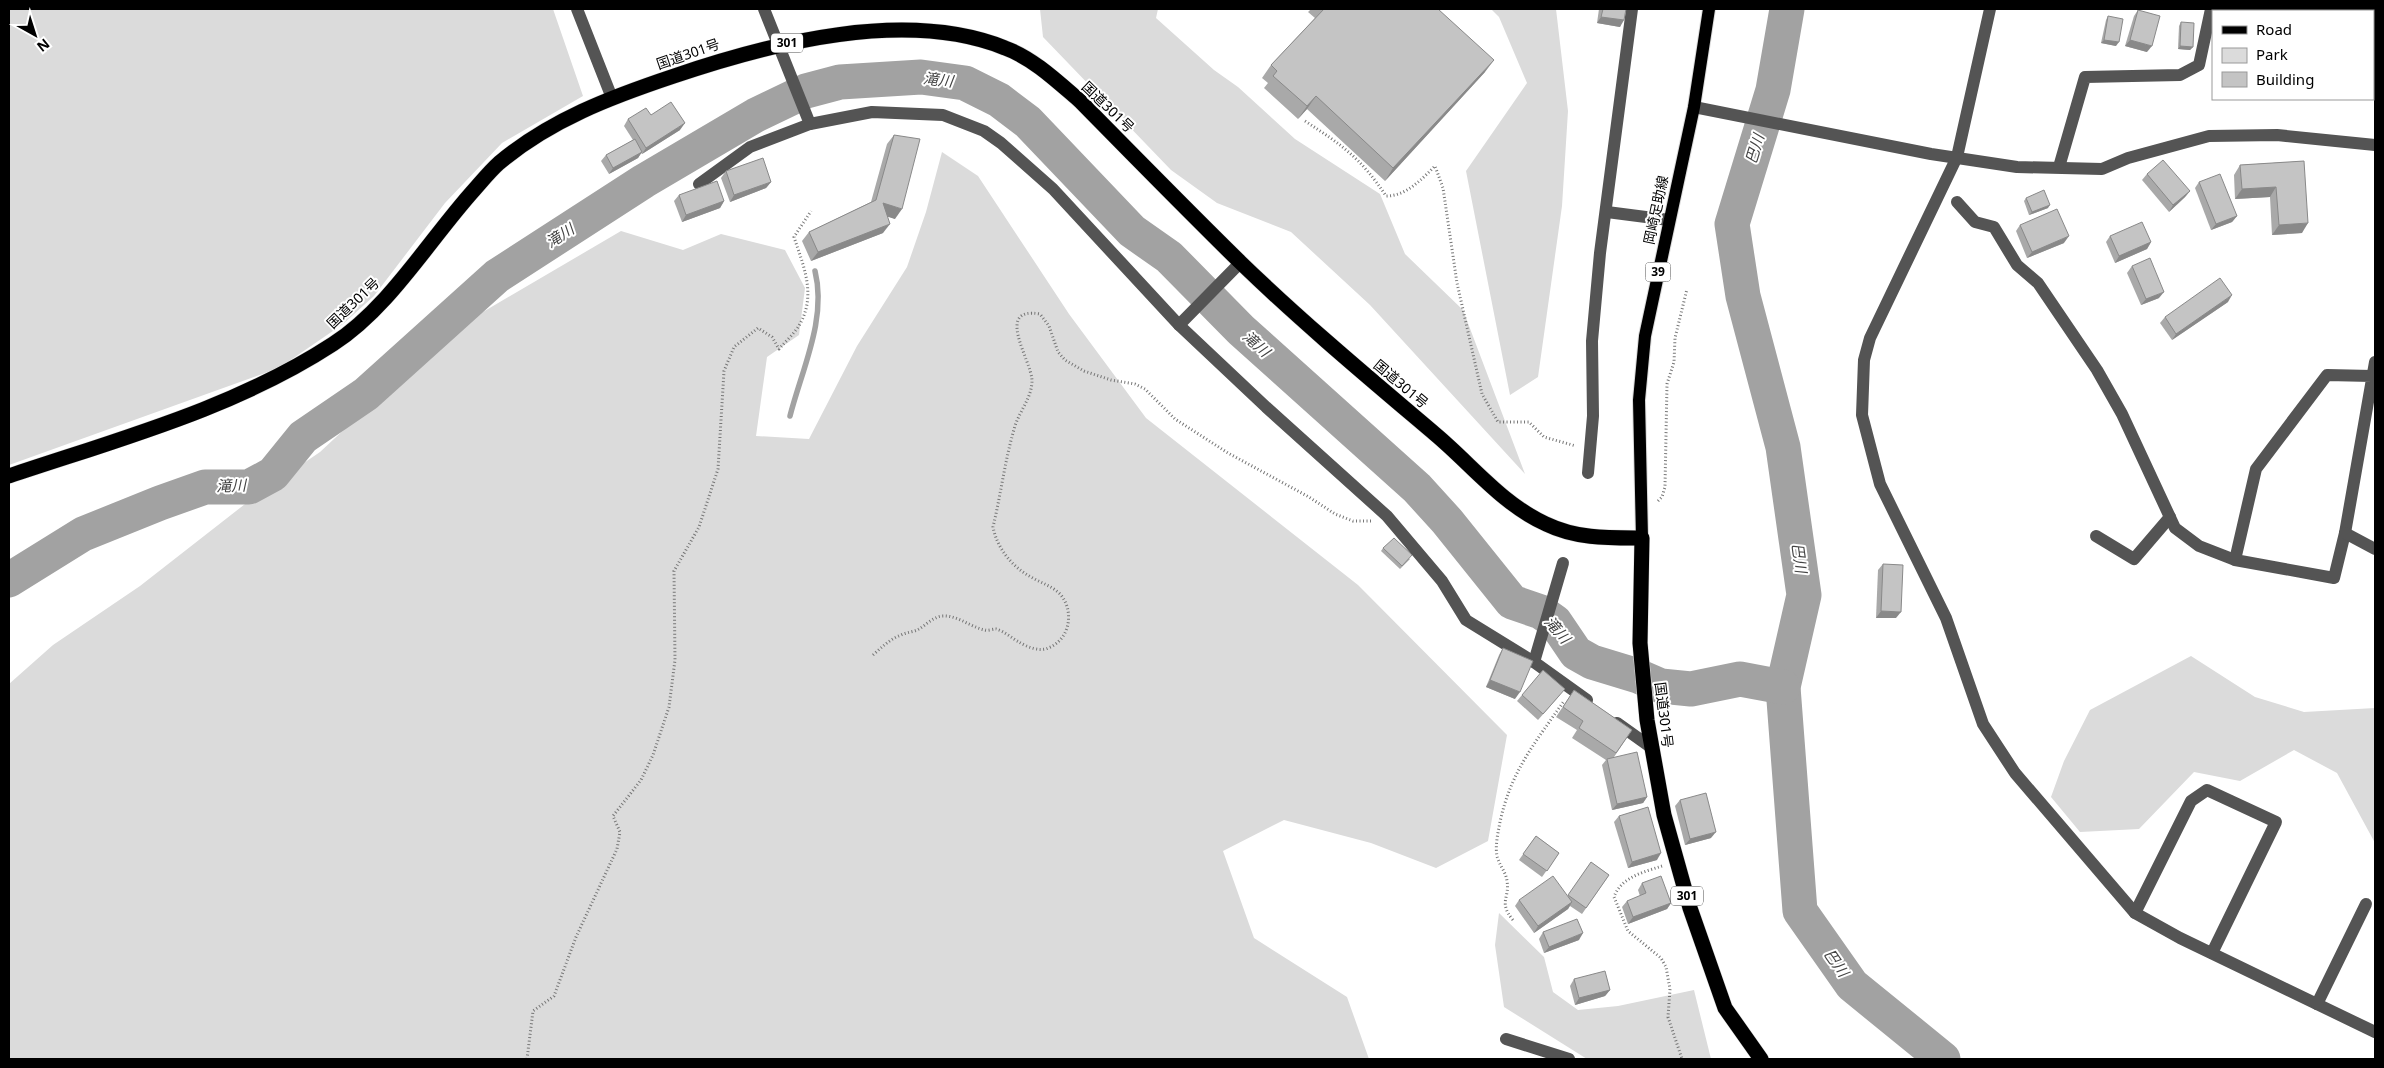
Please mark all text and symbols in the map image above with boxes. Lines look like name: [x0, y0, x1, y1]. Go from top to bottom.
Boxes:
north arrow: [10, 10, 60, 60]
legend: [2212, 10, 2374, 100]
text: Road: [2256, 19, 2292, 39]
street label: 国道301号: [654, 34, 722, 73]
road number: 301: [771, 34, 803, 52]
text: N: [33, 35, 54, 56]
text: Park: [2256, 44, 2288, 64]
water label: 滝川: [922, 67, 956, 91]
text: Building: [2256, 69, 2314, 89]
street label: 国道301号: [1078, 77, 1139, 136]
water label: 巴川: [1740, 130, 1769, 166]
street label: 岡崎足助線: [1639, 174, 1672, 246]
water label: 滝川: [541, 218, 579, 252]
road number: 39: [1646, 262, 1670, 282]
street label: 国道301号: [322, 273, 383, 332]
water label: 滝川: [1239, 326, 1276, 362]
street label: 国道301号: [1370, 355, 1433, 412]
water label: 滝川: [216, 474, 248, 496]
water label: 巴川: [1788, 542, 1812, 576]
water label: 滝川: [1540, 611, 1576, 649]
street label: 国道301号: [1651, 681, 1678, 749]
road number: 301: [1671, 886, 1703, 906]
water label: 巴川: [1820, 944, 1855, 982]

